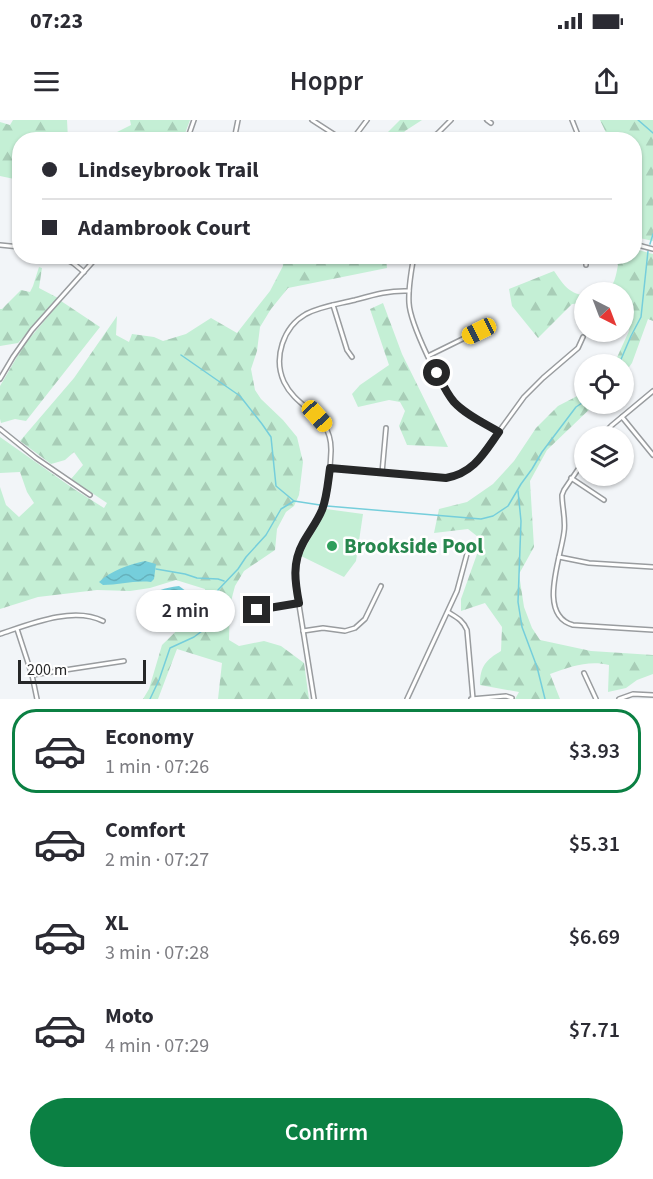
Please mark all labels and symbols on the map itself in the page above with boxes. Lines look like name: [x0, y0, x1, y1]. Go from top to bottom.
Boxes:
north arrow: [574, 282, 634, 342]
car: [459, 315, 499, 347]
route start: [423, 359, 450, 386]
car: [298, 397, 336, 435]
place label: Brookside Pool: [344, 531, 483, 561]
marker: Brookside Pool: [325, 539, 339, 553]
callout: 2 min: [137, 589, 236, 631]
route end: [243, 596, 270, 623]
scale bar: [18, 657, 146, 684]

